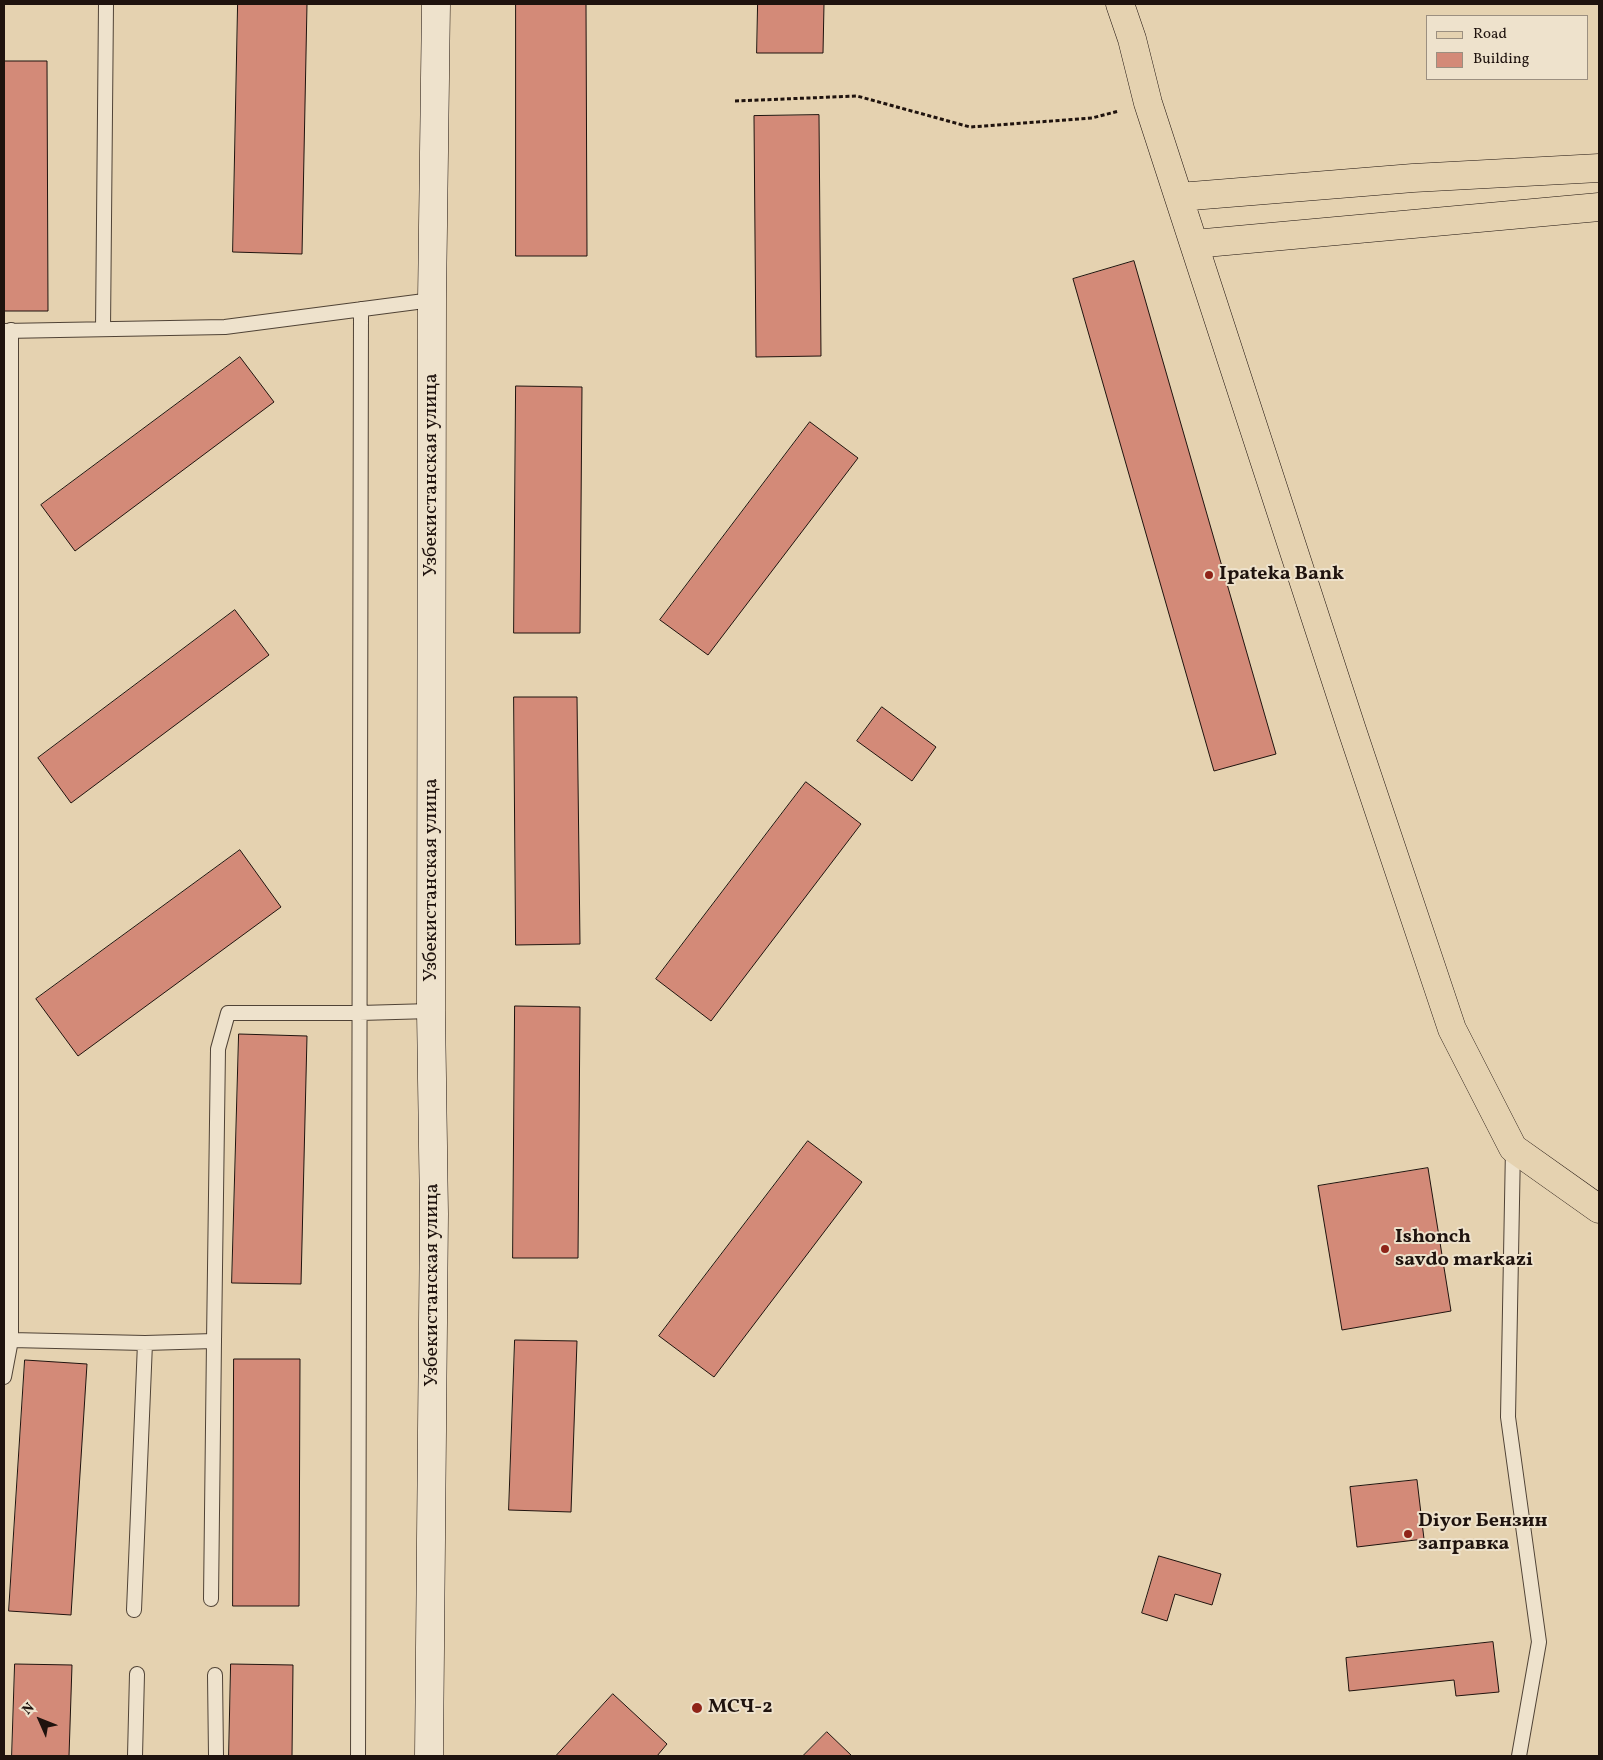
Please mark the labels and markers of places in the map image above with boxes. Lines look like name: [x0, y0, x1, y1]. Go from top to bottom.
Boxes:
place label: Ipateka Bank: [1219, 563, 1344, 587]
marker: Ipateka Bank: [1203, 569, 1215, 581]
place label: Ishonch savdo markazi: [1395, 1226, 1533, 1273]
marker: Ishonch savdo markazi: [1379, 1243, 1391, 1255]
place label: Diyor Бензин заправка: [1418, 1510, 1548, 1557]
marker: Diyor Бензин заправка: [1402, 1528, 1414, 1540]
place label: МСЧ-2: [708, 1696, 773, 1720]
marker: МСЧ-2: [690, 1701, 704, 1715]

